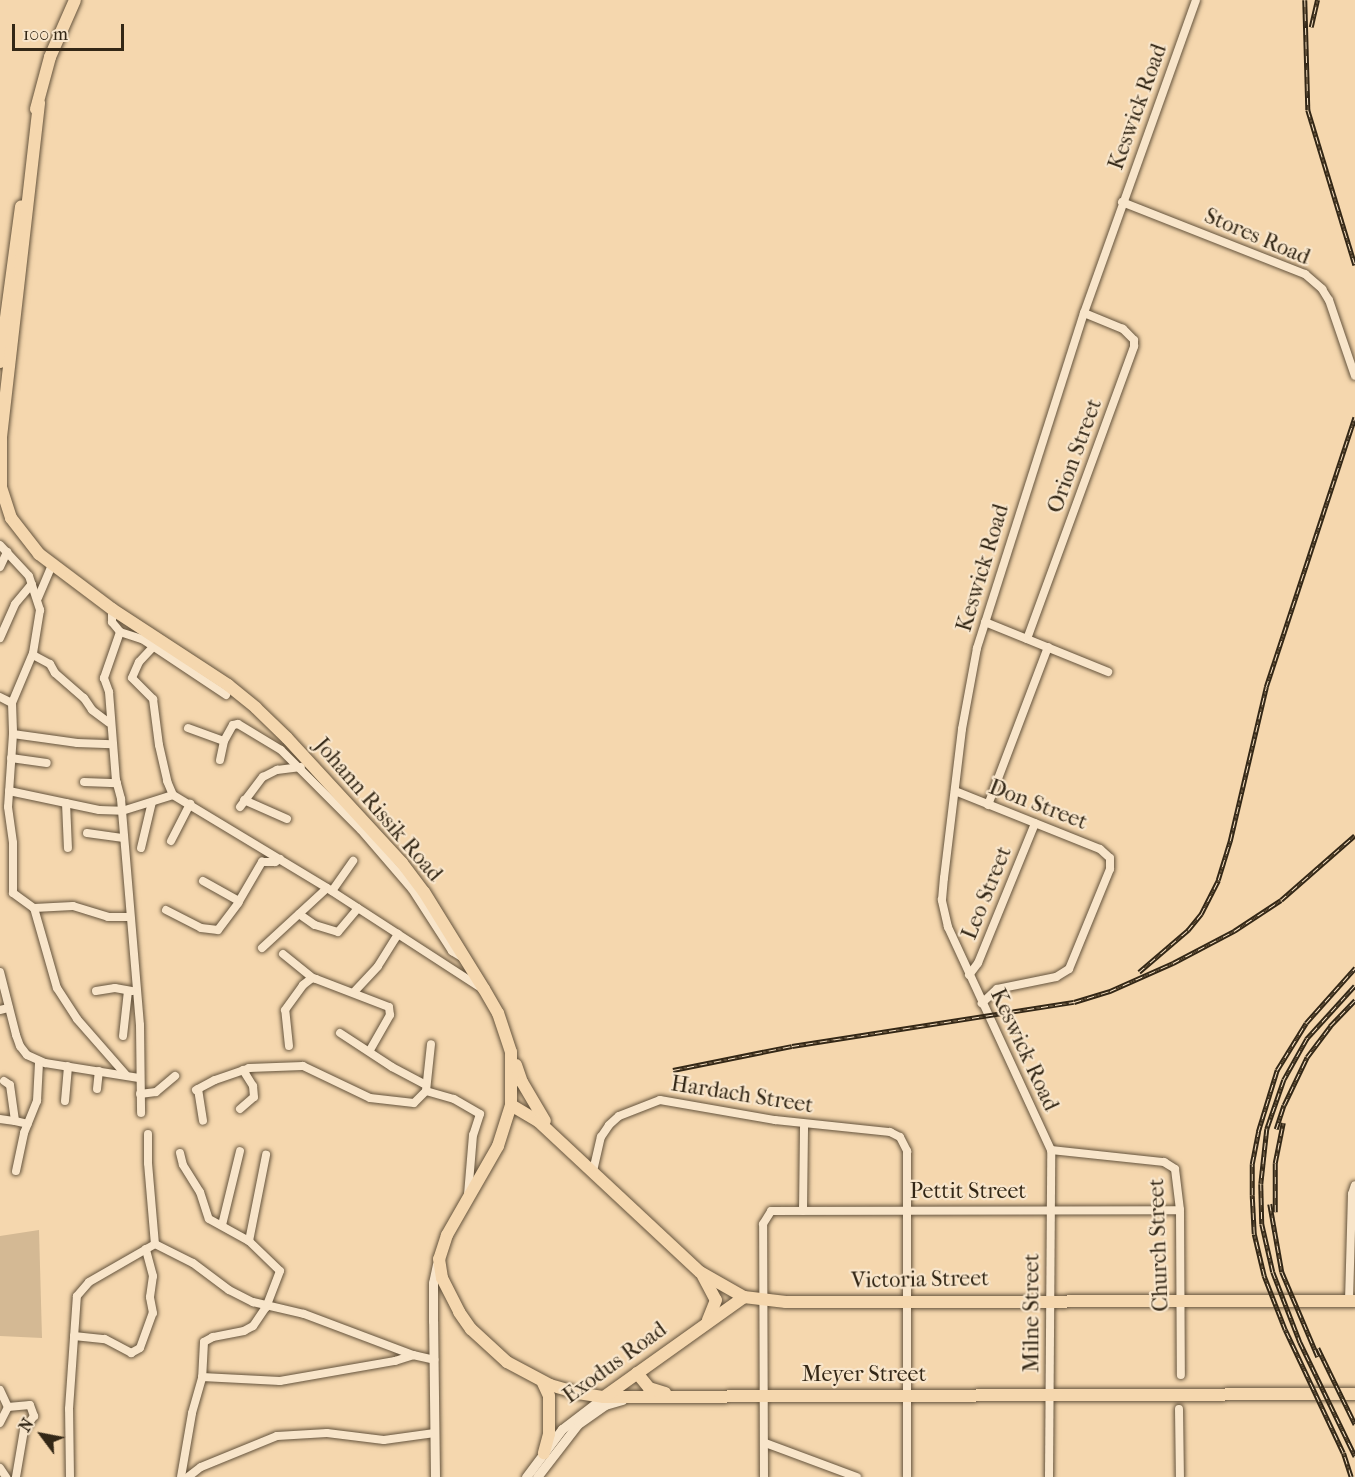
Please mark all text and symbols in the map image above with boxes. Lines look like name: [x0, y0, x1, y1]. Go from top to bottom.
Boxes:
scale bar: [15, 12, 128, 50]
text: 100 m: [23, 24, 68, 45]
street label: Keswick Road: [1103, 40, 1173, 174]
street label: Stores Road: [1200, 203, 1314, 271]
street label: Orion Street: [1042, 395, 1108, 517]
street label: Keswick Road: [951, 501, 1015, 635]
street label: Johann Rissik Road: [308, 733, 448, 887]
street label: Don Street: [985, 774, 1091, 836]
street label: Leo Street: [956, 843, 1018, 943]
street label: Keswick Road: [984, 985, 1064, 1115]
street label: Hardach Street: [669, 1071, 815, 1119]
street label: Church Street: [1143, 1178, 1175, 1312]
street label: Pettit Street: [910, 1179, 1026, 1205]
street label: Milne Street: [1019, 1253, 1045, 1373]
street label: Victoria Street: [851, 1266, 989, 1294]
street label: Exodus Road: [558, 1317, 672, 1409]
street label: Meyer Street: [802, 1362, 926, 1388]
north arrow: [12, 1405, 72, 1465]
text: N: [15, 1415, 38, 1435]

